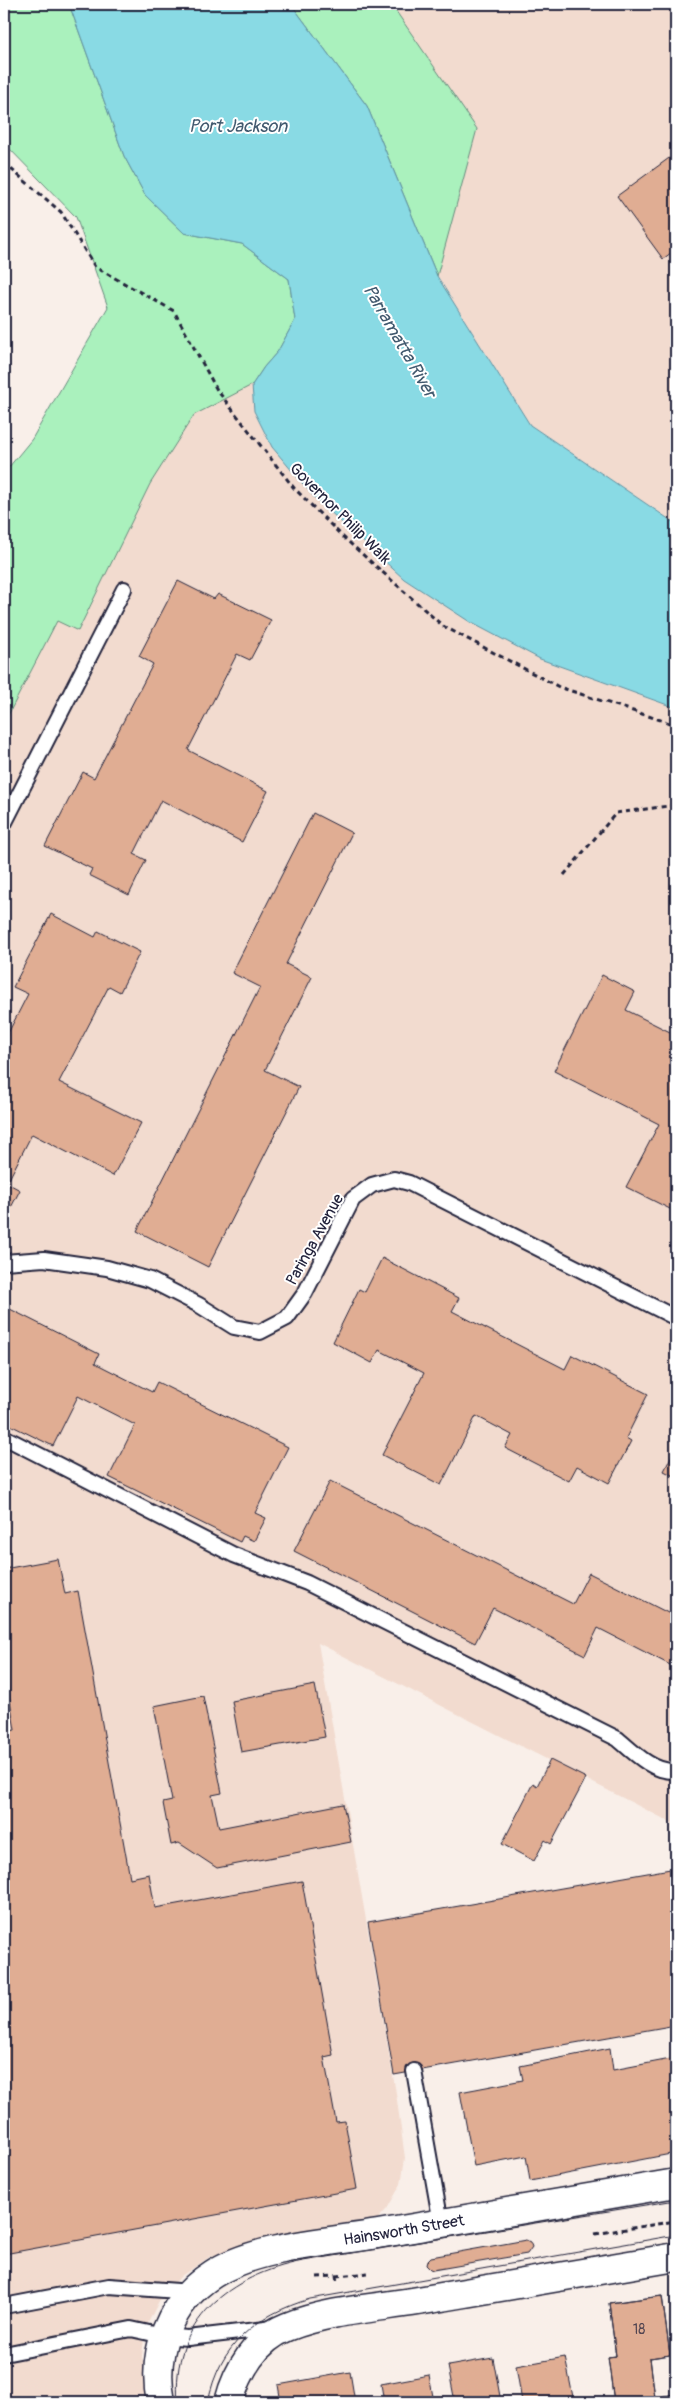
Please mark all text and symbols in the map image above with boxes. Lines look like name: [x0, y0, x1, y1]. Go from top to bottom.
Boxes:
water label: Port Jackson: [189, 115, 288, 138]
water label: Parramatta River: [358, 281, 443, 404]
street label: Governor Philip Walk: [285, 459, 396, 569]
street label: Paringa Avenue: [282, 1190, 348, 1289]
street label: Hainsworth Street: [342, 2210, 466, 2250]
house number: 18: [633, 2321, 645, 2338]

